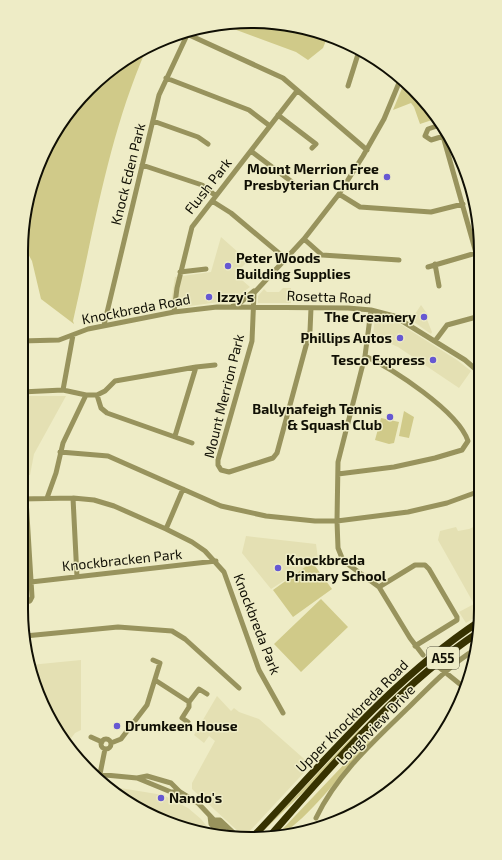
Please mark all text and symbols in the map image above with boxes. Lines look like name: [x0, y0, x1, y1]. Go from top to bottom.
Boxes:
street label: Knock Eden Park: [107, 121, 148, 227]
street label: Flush Park: [180, 154, 235, 217]
place label: Mount Merrion Free Presbyterian Church: [244, 160, 379, 193]
marker: Mount Merrion Free Presbyterian Church: [382, 172, 392, 182]
place label: Peter Woods Building Supplies: [236, 249, 351, 282]
marker: Peter Woods Building Supplies: [223, 261, 233, 271]
street label: Rosetta Road: [286, 287, 372, 306]
place label: Izzy's: [217, 288, 254, 305]
street label: Knockbreda Road: [80, 290, 192, 327]
marker: Izzy's: [204, 292, 214, 302]
place label: The Creamery: [324, 308, 416, 325]
marker: The Creamery: [419, 312, 429, 322]
place label: Phillips Autos: [301, 329, 392, 346]
street label: Mount Merrion Park: [200, 332, 247, 460]
marker: Phillips Autos: [395, 333, 405, 343]
place label: Tesco Express: [331, 351, 425, 368]
marker: Tesco Express: [428, 355, 438, 365]
place label: Ballynafeigh Tennis & Squash Club: [252, 400, 382, 433]
marker: Ballynafeigh Tennis & Squash Club: [385, 412, 395, 422]
street label: Knockbracken Park: [61, 545, 183, 574]
place label: Knockbreda Primary School: [286, 551, 387, 584]
marker: Knockbreda Primary School: [273, 563, 283, 573]
street label: Knockbreda Park: [230, 571, 285, 677]
road number: A55: [427, 647, 459, 669]
street label: Upper Knockbreda Road: [292, 656, 411, 775]
street label: Loughview Drive: [333, 681, 418, 768]
place label: Drumkeen House: [125, 717, 238, 734]
marker: Drumkeen House: [112, 721, 122, 731]
place label: Nando's: [169, 789, 222, 806]
marker: Nando's: [156, 793, 166, 803]

